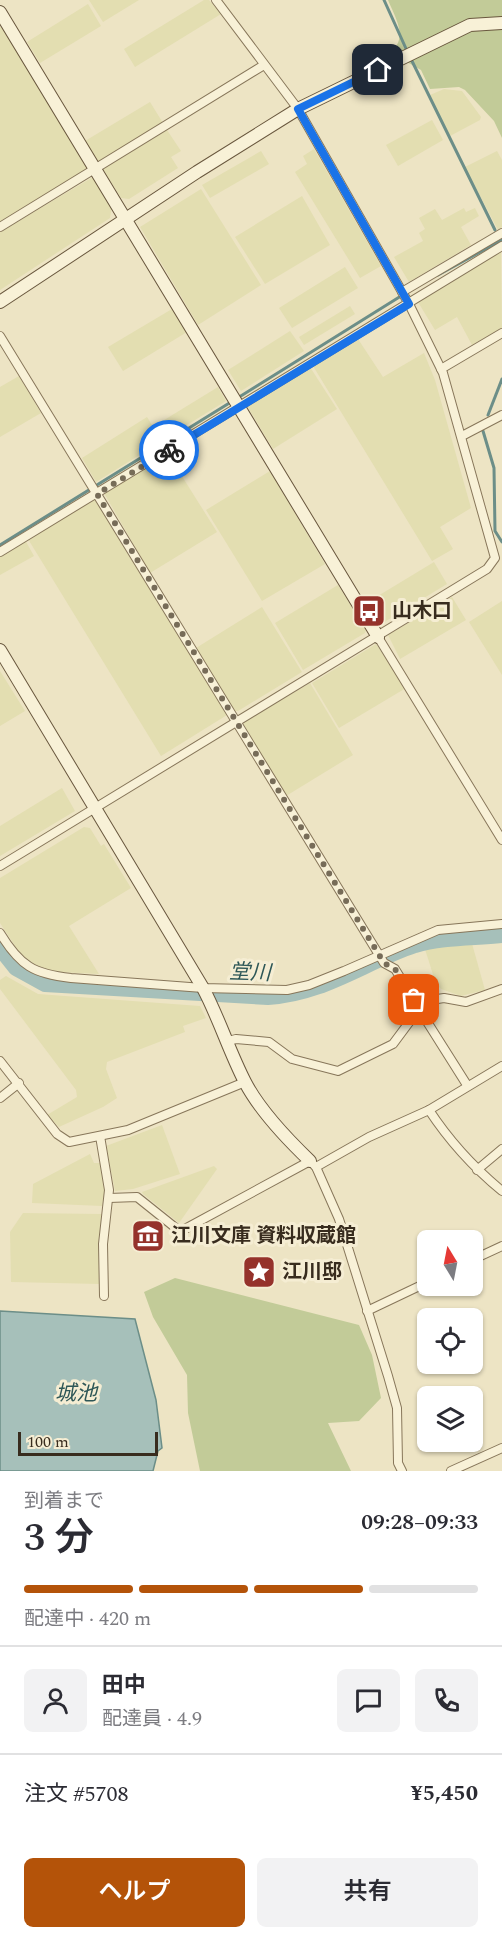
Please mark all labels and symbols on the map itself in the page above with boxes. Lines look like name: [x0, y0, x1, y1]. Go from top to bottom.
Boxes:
pin: [352, 44, 403, 95]
courier: [139, 420, 199, 480]
bus stop icon: 山木口: [351, 593, 387, 629]
place label: 山木口: [392, 596, 452, 626]
water label: 堂川: [228, 956, 274, 990]
pin: [388, 974, 439, 1025]
museum icon: 江川文庫 資料収蔵館: [130, 1218, 166, 1254]
place label: 江川文庫 資料収蔵館: [171, 1221, 356, 1251]
north arrow: [417, 1230, 483, 1296]
place icon: 江川邸: [241, 1254, 277, 1290]
place label: 江川邸: [282, 1257, 342, 1287]
water label: 城池: [55, 1378, 99, 1410]
scale bar: [18, 1429, 158, 1456]

